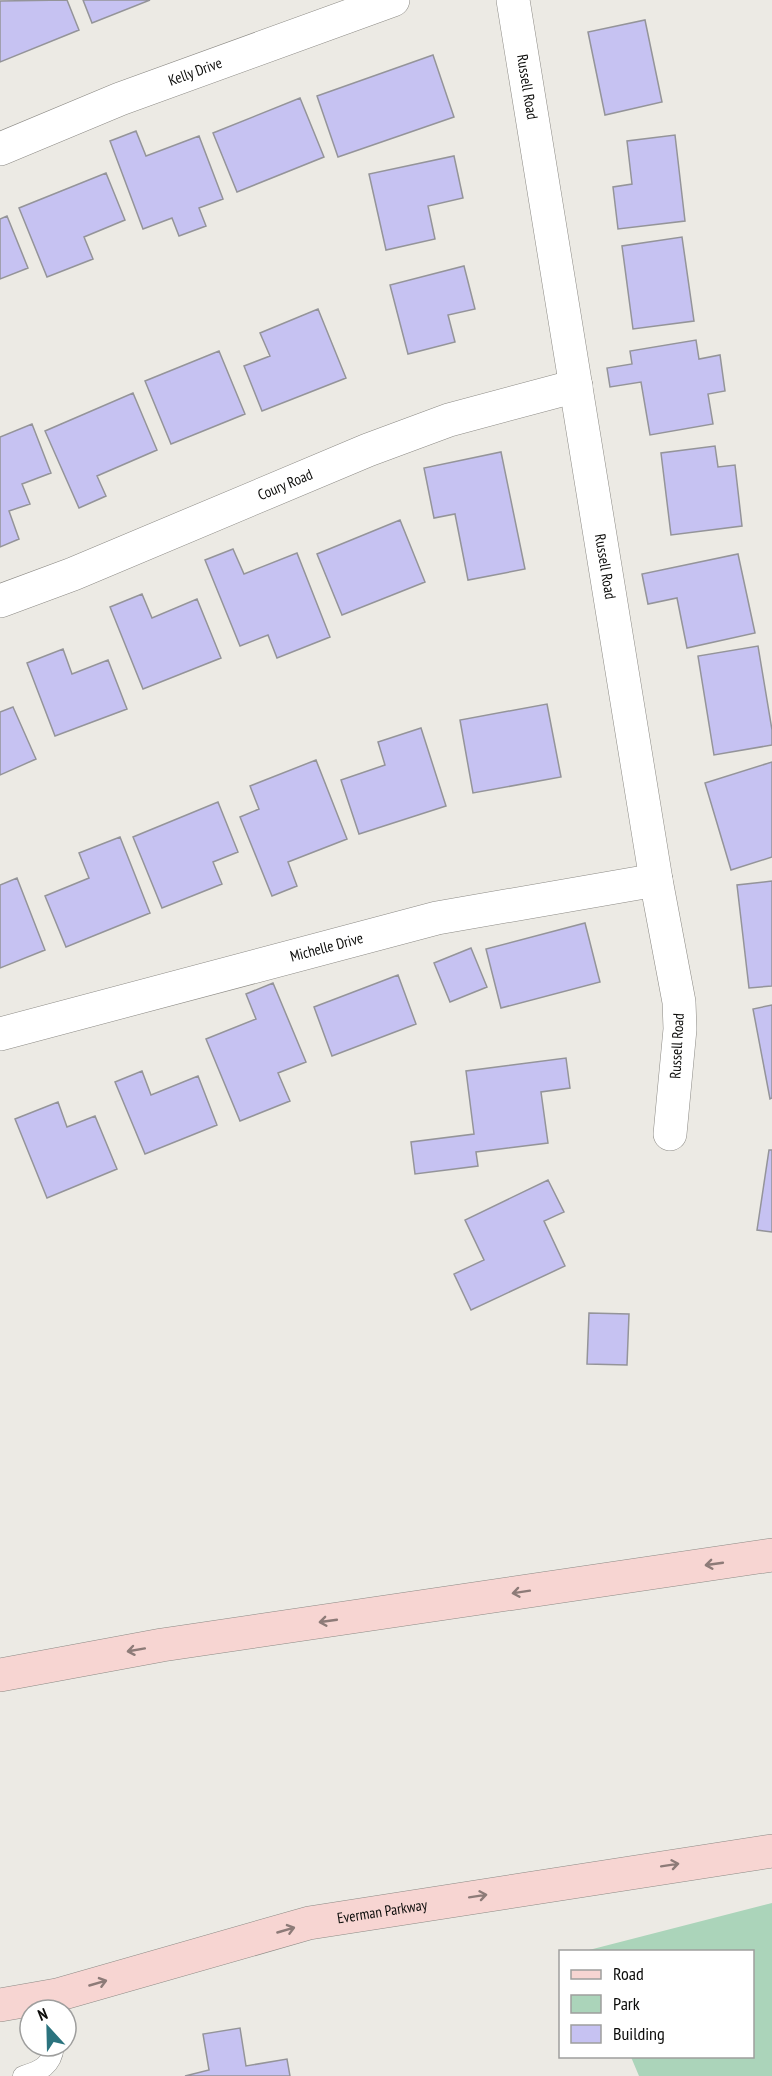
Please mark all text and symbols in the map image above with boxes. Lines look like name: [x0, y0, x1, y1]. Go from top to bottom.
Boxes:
street label: Kelly Drive: [166, 53, 224, 90]
street label: Russell Road: [513, 53, 542, 121]
street label: Coury Road: [255, 464, 315, 504]
street label: Russell Road: [591, 532, 620, 601]
street label: Michelle Drive: [288, 928, 365, 966]
street label: Russell Road: [665, 1013, 688, 1079]
one-way arrow: [705, 1558, 725, 1569]
one-way arrow: [512, 1587, 532, 1598]
one-way arrow: [319, 1616, 339, 1627]
one-way arrow: [126, 1645, 146, 1656]
one-way arrow: [660, 1860, 679, 1871]
one-way arrow: [467, 1890, 487, 1901]
street label: Everman Parkway: [336, 1895, 429, 1928]
one-way arrow: [276, 1924, 295, 1935]
legend: [559, 1950, 754, 2058]
text: Road: [613, 1962, 644, 1985]
one-way arrow: [88, 1977, 107, 1988]
text: Park: [613, 1992, 640, 2015]
north arrow: [18, 1998, 78, 2058]
text: N: [35, 2003, 50, 2025]
text: Building: [613, 2022, 665, 2045]

